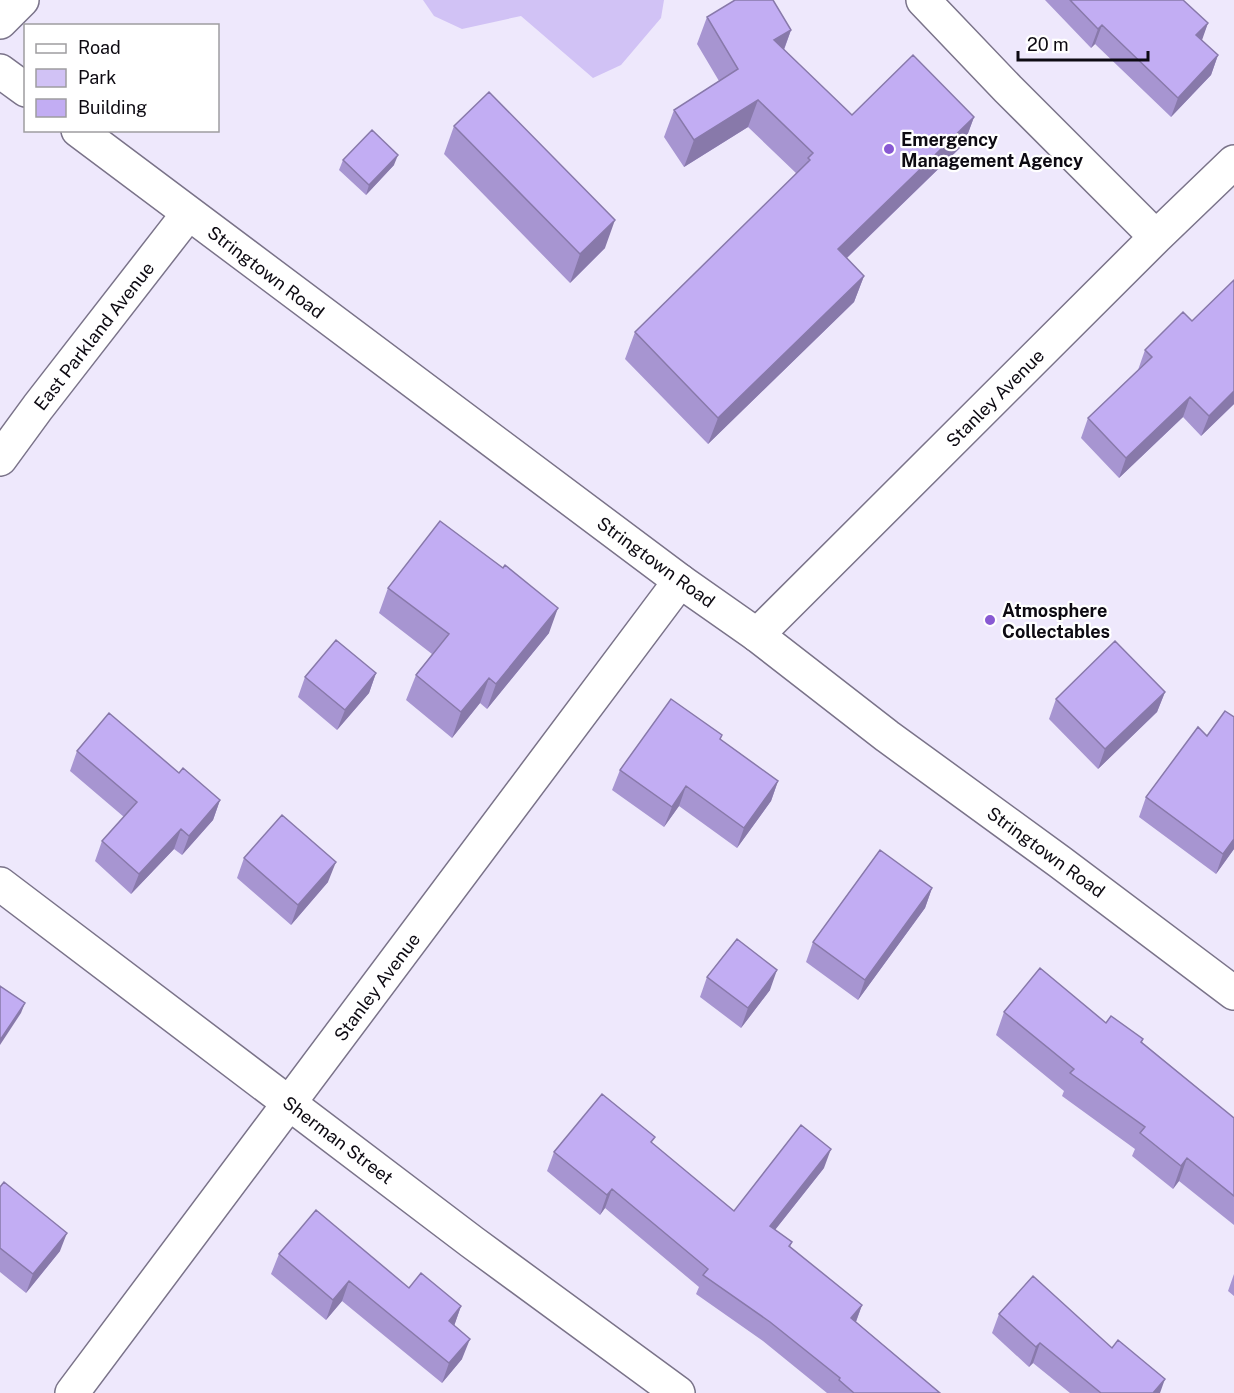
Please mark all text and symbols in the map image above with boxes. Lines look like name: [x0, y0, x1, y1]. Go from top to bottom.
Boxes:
legend: [24, 24, 219, 132]
scale bar: [1018, 24, 1148, 62]
text: 20 m: [1027, 34, 1069, 55]
text: Road: [78, 37, 121, 58]
text: Park: [78, 67, 116, 88]
text: Building: [78, 97, 147, 118]
place label: Emergency Management Agency: [901, 129, 1083, 171]
marker: Emergency Management Agency: [882, 142, 896, 156]
street label: Stringtown Road: [204, 221, 328, 323]
street label: East Parkland Avenue: [30, 258, 158, 414]
street label: Stanley Avenue: [942, 345, 1048, 451]
street label: Stringtown Road: [593, 512, 719, 612]
place label: Atmosphere Collectables: [1002, 600, 1110, 642]
marker: Atmosphere Collectables: [983, 613, 997, 627]
street label: Stringtown Road: [983, 802, 1109, 902]
street label: Stanley Avenue: [330, 929, 424, 1045]
street label: Sherman Street: [279, 1092, 397, 1188]

